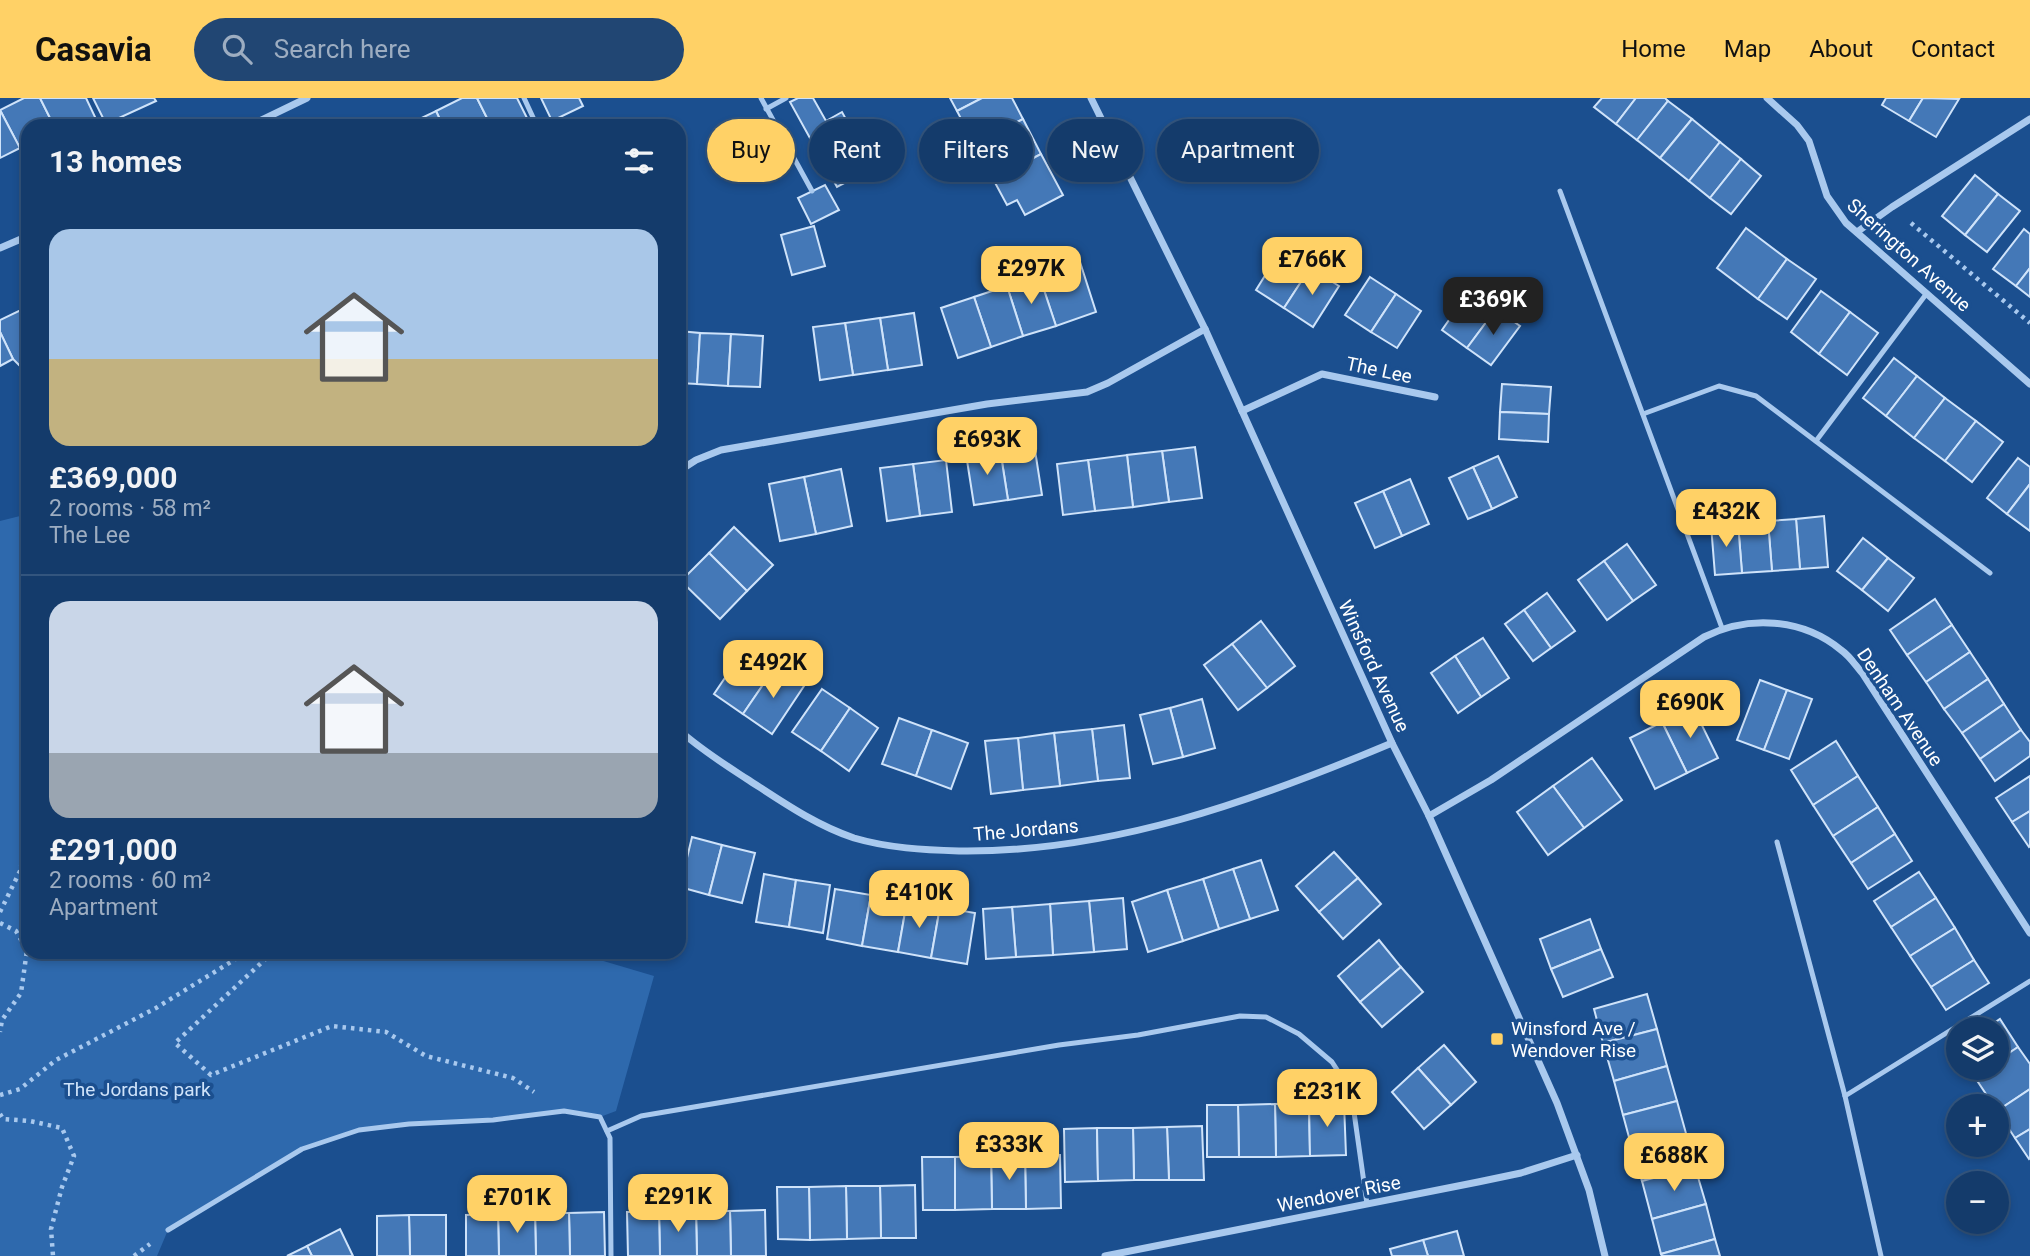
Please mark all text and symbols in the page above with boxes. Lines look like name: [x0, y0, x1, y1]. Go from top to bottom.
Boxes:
search box: [194, 18, 684, 81]
text: Casavia: [35, 30, 152, 69]
icon: search: [218, 30, 256, 68]
text: Search here: [274, 34, 411, 64]
text: Home: [1621, 35, 1686, 63]
text: Map: [1724, 35, 1771, 63]
text: About: [1809, 35, 1873, 63]
text: Contact: [1911, 35, 1995, 63]
chip: Buy: [707, 119, 795, 182]
chip: Rent: [809, 119, 905, 182]
chip: Filters: [919, 119, 1033, 182]
chip: New: [1047, 119, 1143, 182]
chip: Apartment: [1157, 119, 1319, 182]
icon: filters: [620, 142, 658, 180]
text: 13 homes: [49, 144, 182, 179]
street label: Sherington Avenue: [1843, 194, 1975, 316]
pin: £766K: [1263, 238, 1361, 297]
pin: £297K: [982, 246, 1080, 306]
text: £766K: [1278, 246, 1346, 273]
text: £297K: [997, 255, 1065, 282]
icon: home: [291, 274, 417, 400]
pin: £369K: [1444, 278, 1542, 337]
text: £369K: [1459, 286, 1527, 313]
street label: The Lee: [1344, 352, 1414, 388]
pin: £693K: [938, 418, 1036, 477]
text: £693K: [953, 426, 1021, 453]
text: £369,000: [49, 460, 177, 495]
pin: £432K: [1677, 490, 1775, 549]
text: 2 rooms · 58 m²: [49, 495, 211, 522]
text: £432K: [1692, 498, 1760, 525]
text: The Lee: [49, 522, 130, 549]
street label: Winsford Avenue: [1333, 596, 1415, 736]
pin: £492K: [724, 640, 822, 700]
street label: Denham Avenue: [1852, 644, 1948, 770]
icon: home: [291, 646, 417, 772]
text: £492K: [739, 649, 807, 676]
pin: £690K: [1641, 680, 1739, 740]
text: £690K: [1656, 689, 1724, 716]
street label: The Jordans: [972, 814, 1080, 846]
text: £291,000: [49, 832, 177, 867]
text: 2 rooms · 60 m²: [49, 867, 211, 894]
pin: £410K: [870, 870, 968, 930]
text: £410K: [885, 879, 953, 906]
text: Apartment: [49, 894, 158, 921]
place label: Winsford Ave / Wendover Rise: [1511, 1017, 1636, 1062]
map controls: [1946, 1017, 2009, 1234]
button: layers: [1946, 1017, 2009, 1080]
marker: Winsford Ave / Wendover Rise: [1489, 1031, 1505, 1047]
pin: £231K: [1278, 1070, 1376, 1129]
park label: The Jordans park: [63, 1078, 211, 1101]
text: £231K: [1293, 1078, 1361, 1105]
button: +: [1946, 1094, 2009, 1157]
pin: £333K: [960, 1122, 1058, 1182]
text: £333K: [975, 1131, 1043, 1158]
pin: £688K: [1625, 1134, 1723, 1193]
text: £688K: [1640, 1142, 1708, 1169]
street label: Wendover Rise: [1275, 1171, 1403, 1217]
button: −: [1946, 1171, 2009, 1234]
pin: £291K: [629, 1174, 727, 1234]
pin: £701K: [468, 1176, 566, 1235]
text: £291K: [644, 1183, 712, 1210]
text: £701K: [483, 1184, 551, 1211]

